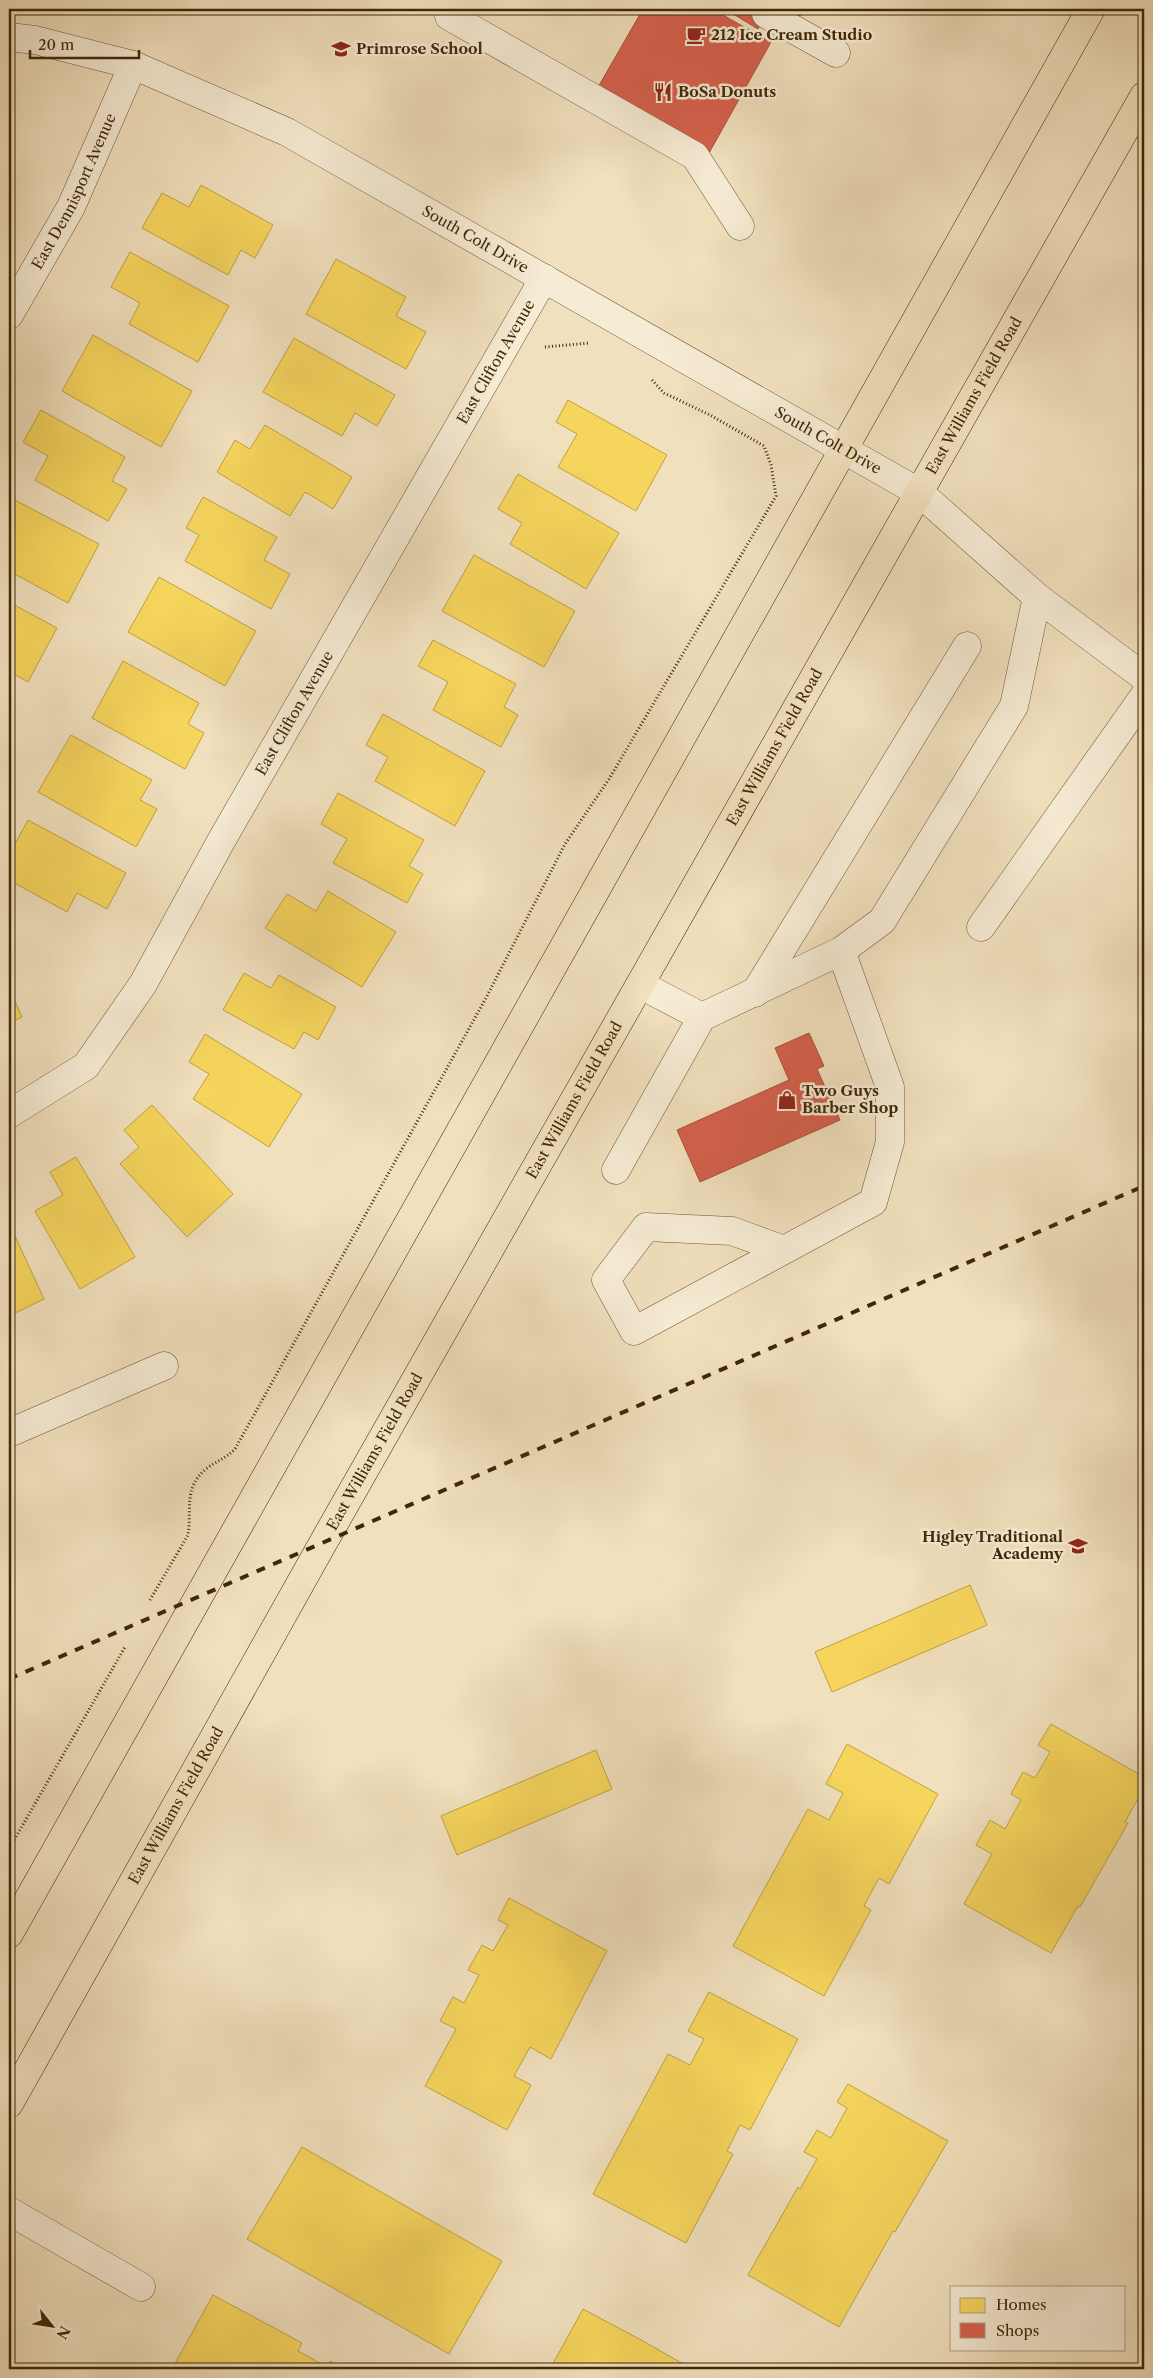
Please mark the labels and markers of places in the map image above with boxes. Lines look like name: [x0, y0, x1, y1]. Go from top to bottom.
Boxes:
cafe icon: 212 Ice Cream Studio: [685, 24, 707, 46]
place label: 212 Ice Cream Studio: [711, 25, 872, 44]
school or university icon: Primrose School: [330, 38, 352, 60]
place label: Primrose School: [356, 39, 483, 58]
restaurant icon: BoSa Donuts: [652, 81, 674, 103]
place label: BoSa Donuts: [678, 82, 776, 101]
place label: Two Guys Barber Shop: [802, 1081, 898, 1117]
shop icon: Two Guys Barber Shop: [776, 1089, 798, 1111]
place label: Higley Traditional Academy: [922, 1527, 1064, 1563]
school or university icon: Higley Traditional Academy: [1067, 1535, 1089, 1557]

